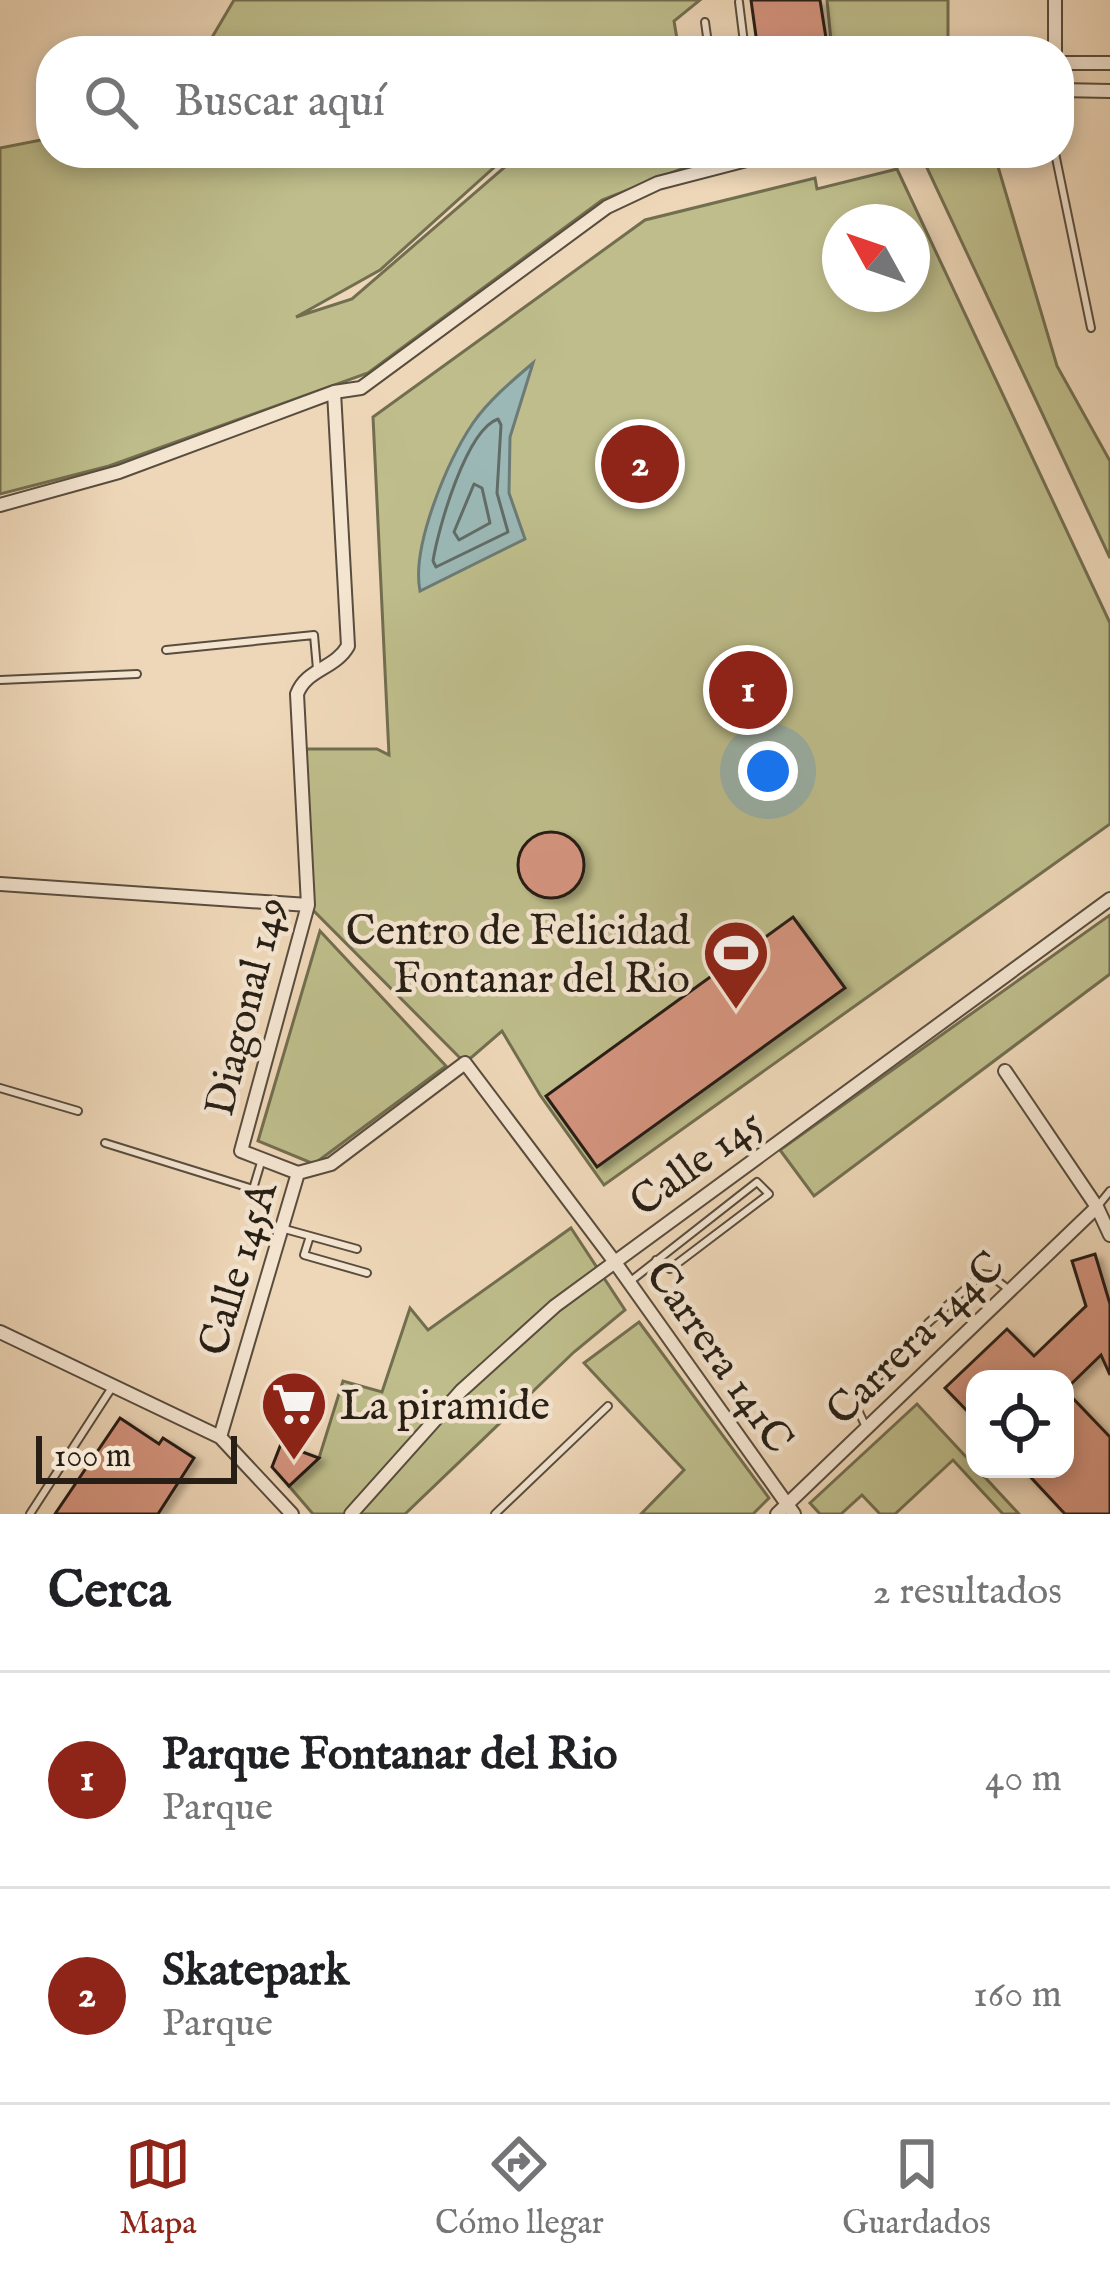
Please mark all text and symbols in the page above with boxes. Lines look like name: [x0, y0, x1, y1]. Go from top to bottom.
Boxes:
search box: [36, 36, 1074, 168]
icon: search: [78, 69, 144, 135]
text: Buscar aquí: [174, 74, 385, 131]
north arrow: [822, 204, 930, 312]
pin: 2: [601, 419, 679, 509]
pin: 1: [709, 645, 787, 735]
your location: [738, 741, 798, 801]
street label: Diagonal 149: [195, 892, 300, 1122]
place label: Centro de Felicidad Fontanar del Rio: [346, 906, 691, 1007]
sports icon: Centro de Felicidad Fontanar del Rio: [701, 918, 771, 1012]
street label: Calle 145: [621, 1098, 774, 1230]
street label: Calle 145A: [188, 1174, 291, 1362]
street label: Carrera 144C: [816, 1241, 1017, 1438]
street label: Carrera 141C: [632, 1251, 804, 1465]
supermarket icon: La piramide: [259, 1369, 329, 1463]
map controls: [966, 1370, 1074, 1478]
button: locate: [966, 1370, 1074, 1478]
place label: La piramide: [340, 1381, 550, 1434]
scale bar: [36, 1430, 237, 1483]
text: 100 m: [54, 1436, 131, 1478]
text: Cerca: [48, 1560, 171, 1625]
text: 2 resultados: [873, 1568, 1062, 1617]
text: Parque Fontanar del Rio: [162, 1727, 617, 1784]
text: 1: [80, 1755, 94, 1804]
text: 40 m: [985, 1755, 1062, 1804]
text: Parque: [162, 1784, 273, 1833]
text: Skatepark: [162, 1943, 349, 2000]
text: 2: [78, 1971, 96, 2020]
text: 160 m: [973, 1971, 1062, 2020]
text: Parque: [162, 2000, 273, 2049]
tab: Mapa: [119, 2131, 197, 2245]
tab: Cómo llegar: [435, 2131, 604, 2245]
tab: Guardados: [842, 2131, 991, 2245]

